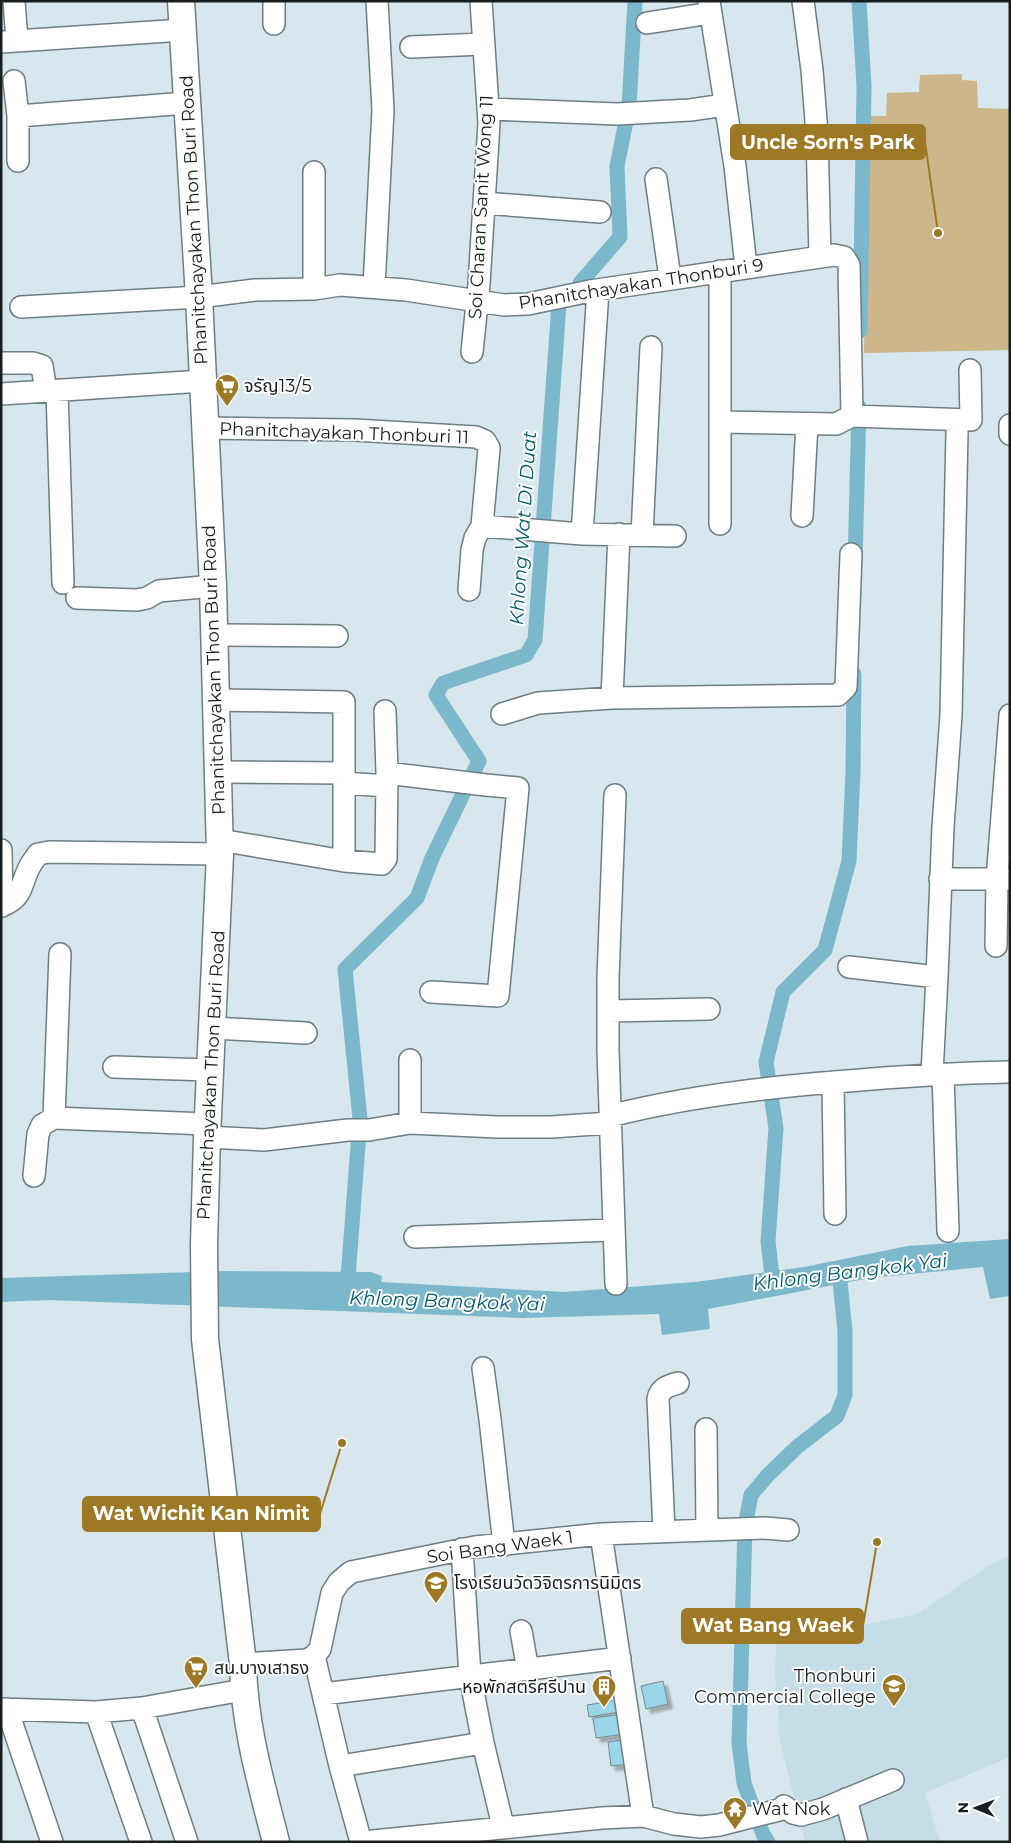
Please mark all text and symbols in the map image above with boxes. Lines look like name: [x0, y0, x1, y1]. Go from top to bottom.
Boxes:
street label: Phanitchayakan Thon Buri Road: [175, 75, 213, 365]
street label: Soi Charan Sanit Wong 11: [464, 94, 498, 320]
callout: Uncle Sorn's Park: [731, 125, 925, 159]
text: Uncle Sorn's Park: [741, 131, 916, 154]
street label: Phanitchayakan Thonburi 9: [517, 254, 765, 314]
supermarket icon: จรัญ13/5: [214, 373, 240, 407]
place label: จรัญ13/5: [244, 375, 312, 397]
street label: Phanitchayakan Thonburi 11: [219, 418, 469, 448]
water label: Khlong Wat Di Duat: [505, 430, 541, 626]
street label: Phanitchayakan Thon Buri Road: [198, 525, 230, 815]
street label: Phanitchayakan Thon Buri Road: [192, 930, 230, 1220]
water label: Khlong Bangkok Yai: [752, 1249, 949, 1295]
water label: Khlong Bangkok Yai: [349, 1286, 546, 1316]
callout: Wat Wichit Kan Nimit: [83, 1497, 320, 1531]
text: Wat Wichit Kan Nimit: [93, 1502, 309, 1525]
street label: Soi Bang Waek 1: [425, 1526, 575, 1568]
school or university icon: โรงเรียนวัดวิจิตรการนิมิตร: [423, 1570, 449, 1604]
place label: โรงเรียนวัดวิจิตรการนิมิตร: [454, 1572, 641, 1594]
callout: Wat Bang Waek: [682, 1609, 863, 1643]
text: Wat Bang Waek: [692, 1614, 854, 1637]
supermarket icon: สน.บางเสาธง: [183, 1655, 209, 1689]
place label: สน.บางเสาธง: [214, 1657, 309, 1679]
place label: Thonburi Commercial College: [694, 1665, 876, 1708]
school or university icon: Thonburi Commercial College: [881, 1673, 907, 1707]
building icon: หอพักสตรีศรีปาน: [591, 1674, 617, 1708]
place label: หอพักสตรีศรีปาน: [462, 1676, 586, 1698]
north arrow: [951, 1783, 1001, 1833]
temple icon: Wat Nok: [722, 1796, 748, 1830]
place label: Wat Nok: [752, 1798, 831, 1820]
text: N: [954, 1802, 972, 1814]

